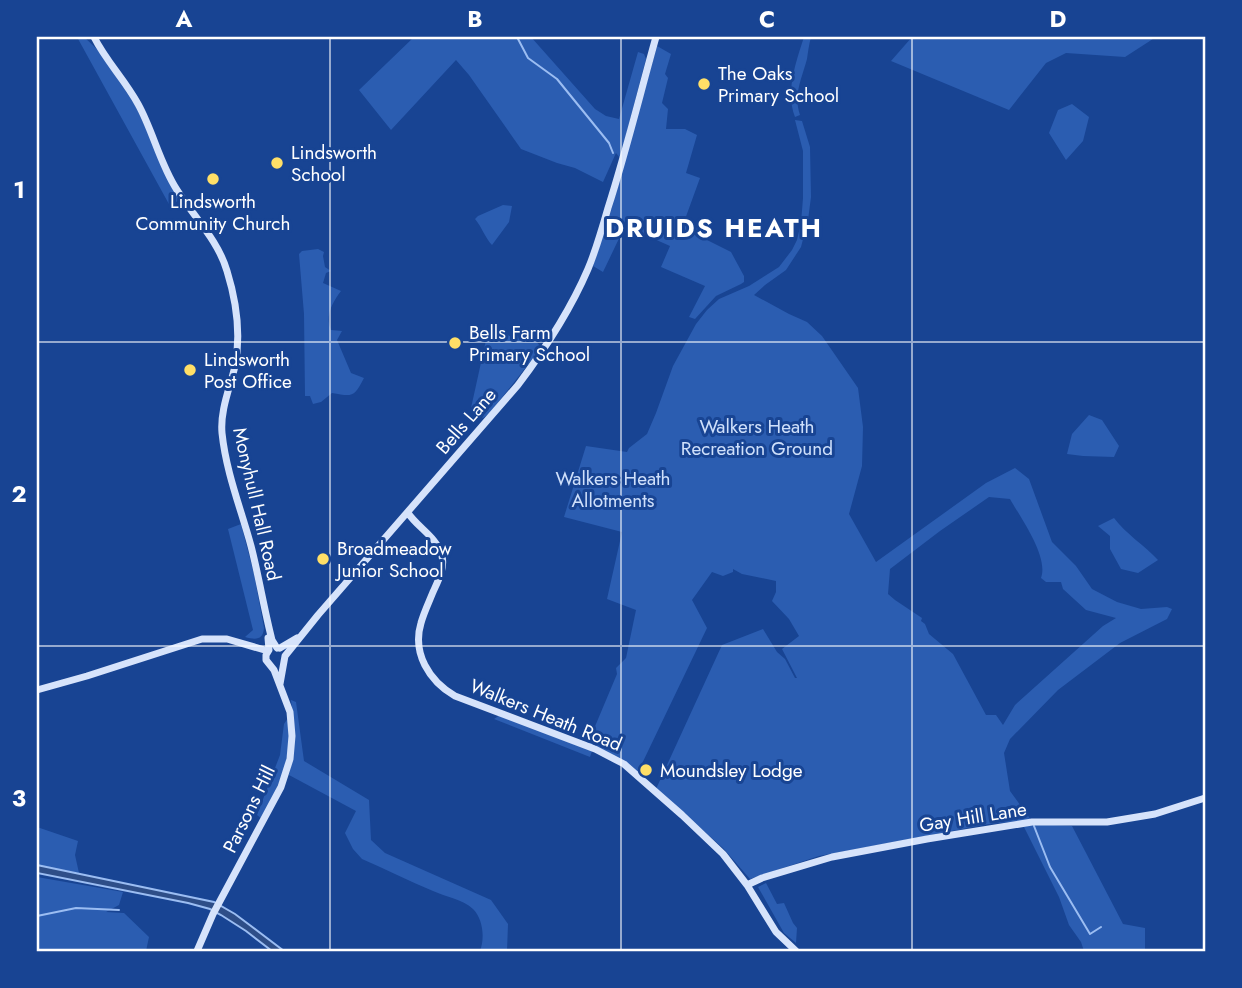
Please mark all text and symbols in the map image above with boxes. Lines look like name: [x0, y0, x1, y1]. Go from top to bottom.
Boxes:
text: A: [175, 2, 193, 36]
text: B: [467, 2, 483, 36]
text: C: [759, 2, 775, 36]
text: D: [1050, 2, 1067, 36]
place label: The Oaks Primary School: [718, 60, 839, 109]
marker: The Oaks Primary School: [696, 76, 712, 92]
place label: Lindsworth School: [291, 139, 377, 188]
marker: Lindsworth School: [269, 155, 285, 171]
marker: Lindsworth Community Church: [205, 171, 221, 187]
text: 1: [13, 173, 25, 207]
place label: Lindsworth Community Church: [136, 188, 290, 237]
district label: DRUIDS HEATH: [605, 209, 823, 247]
place label: Bells Farm Primary School: [469, 319, 590, 368]
marker: Bells Farm Primary School: [447, 335, 463, 351]
place label: Lindsworth Post Office: [204, 346, 292, 395]
marker: Lindsworth Post Office: [182, 362, 198, 378]
street label: Bells Lane: [430, 382, 503, 460]
park label: Walkers Heath Recreation Ground: [681, 413, 833, 462]
street label: Monyhull Hall Road: [226, 425, 288, 583]
park label: Walkers Heath Allotments: [555, 465, 671, 514]
text: 2: [11, 477, 27, 511]
place label: Broadmeadow Junior School: [334, 535, 452, 584]
marker: Broadmeadow Junior School: [315, 551, 331, 567]
street label: Walkers Heath Road: [466, 672, 626, 758]
place label: Moundsley Lodge: [660, 757, 803, 784]
street label: Parsons Hill: [216, 761, 282, 857]
marker: Moundsley Lodge: [638, 762, 654, 778]
text: 3: [12, 781, 26, 815]
street label: Gay Hill Lane: [917, 795, 1029, 839]

